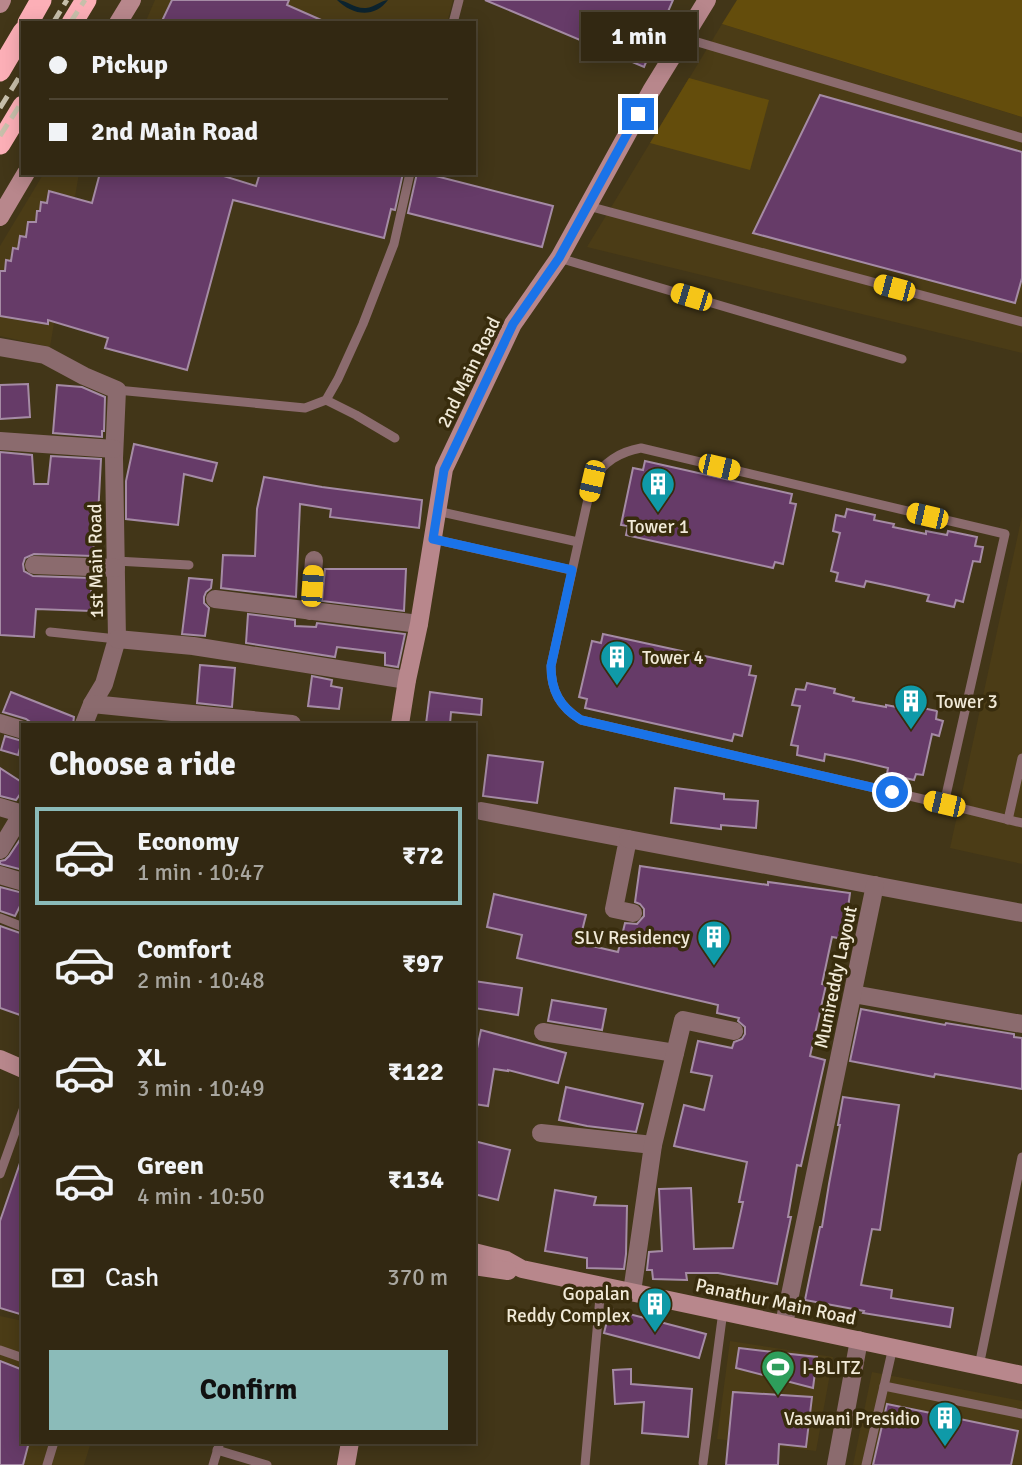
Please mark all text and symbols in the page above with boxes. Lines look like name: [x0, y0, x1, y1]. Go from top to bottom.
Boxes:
callout: 1 min: [580, 12, 696, 61]
text: 1 min: [611, 22, 667, 51]
text: Pickup: [91, 49, 168, 81]
route end: [622, 98, 654, 130]
text: 2nd Main Road: [91, 116, 258, 148]
car: [871, 272, 918, 304]
car: [668, 281, 715, 313]
street label: 2nd Main Road: [432, 313, 506, 432]
car: [697, 452, 742, 482]
car: [578, 458, 607, 504]
building icon: Tower 1: [639, 465, 677, 514]
car: [905, 501, 950, 531]
street label: 1st Main Road: [83, 503, 109, 619]
place label: Tower 1: [627, 515, 689, 539]
car: [301, 564, 324, 608]
building icon: Tower 4: [598, 638, 636, 687]
place label: Tower 4: [642, 646, 704, 670]
building icon: Tower 3: [892, 682, 930, 731]
place label: Tower 3: [936, 690, 998, 714]
text: Choose a ride: [49, 745, 236, 784]
route start: [876, 776, 908, 808]
car: [922, 789, 967, 819]
icon: car: [53, 825, 116, 888]
text: Economy: [137, 826, 239, 858]
text: ₹72: [402, 840, 444, 872]
text: 1 min · 10:47: [137, 858, 265, 887]
street label: Munireddy Layout: [809, 903, 863, 1051]
building icon: SLV Residency: [695, 918, 733, 967]
place label: SLV Residency: [574, 926, 690, 950]
icon: car: [53, 933, 116, 996]
text: Comfort: [137, 934, 231, 966]
text: ₹97: [402, 948, 444, 980]
text: 2 min · 10:48: [137, 966, 265, 995]
icon: car: [53, 1041, 116, 1104]
text: XL: [137, 1042, 167, 1074]
text: ₹122: [388, 1056, 444, 1088]
text: 3 min · 10:49: [137, 1074, 265, 1103]
icon: car: [53, 1149, 116, 1212]
text: Green: [137, 1150, 204, 1182]
text: ₹134: [388, 1164, 444, 1196]
text: 4 min · 10:50: [137, 1182, 265, 1211]
icon: cash: [49, 1259, 87, 1297]
text: Cash: [105, 1262, 159, 1294]
text: 370 m: [387, 1263, 448, 1292]
street label: Panathur Main Road: [693, 1273, 858, 1331]
place label: Gopalan Reddy Complex: [506, 1282, 630, 1328]
building icon: Gopalan Reddy Complex: [636, 1285, 674, 1334]
sports icon: I-BLITZ: [759, 1348, 797, 1397]
button: Confirm: [49, 1350, 448, 1430]
place label: I-BLITZ: [802, 1356, 861, 1380]
building icon: Vaswani Presidio: [926, 1399, 964, 1448]
place label: Vaswani Presidio: [784, 1407, 920, 1431]

